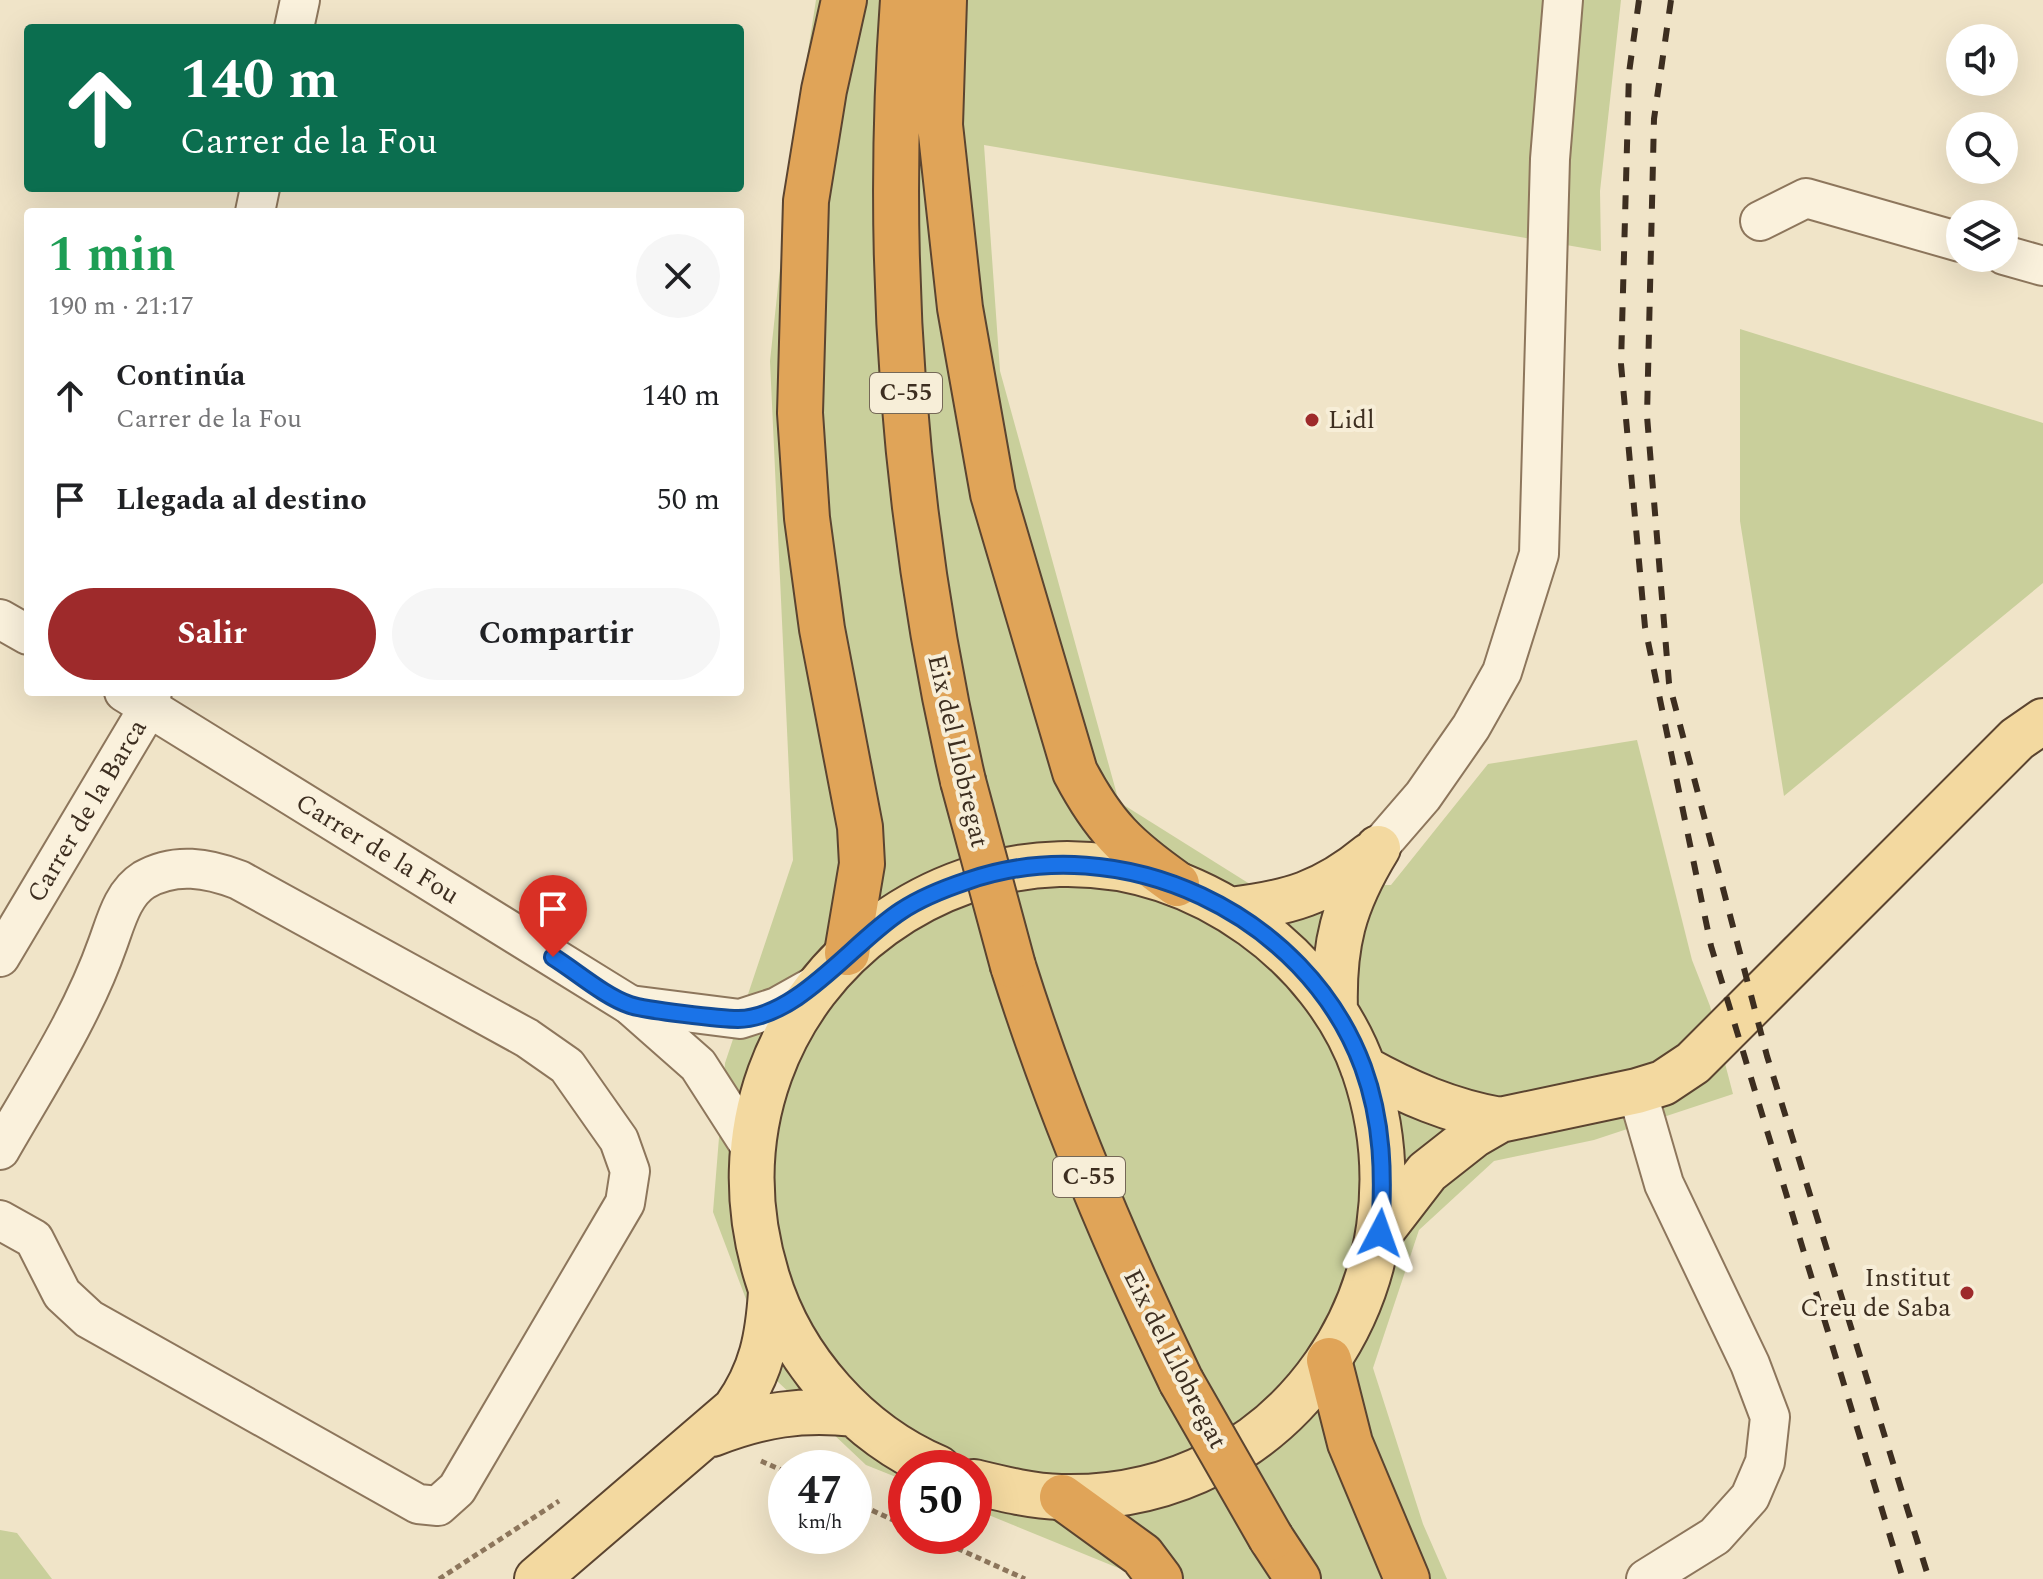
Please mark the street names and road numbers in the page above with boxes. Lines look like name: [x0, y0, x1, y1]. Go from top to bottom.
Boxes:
road number: C-55: [870, 373, 942, 413]
street label: Eix del Llobregat: [916, 650, 1000, 852]
street label: Carrer de la Barca: [17, 711, 157, 910]
street label: Carrer de la Fou: [288, 783, 467, 915]
road number: C-55: [1053, 1157, 1125, 1197]
street label: Eix del Llobregat: [1112, 1262, 1238, 1456]

